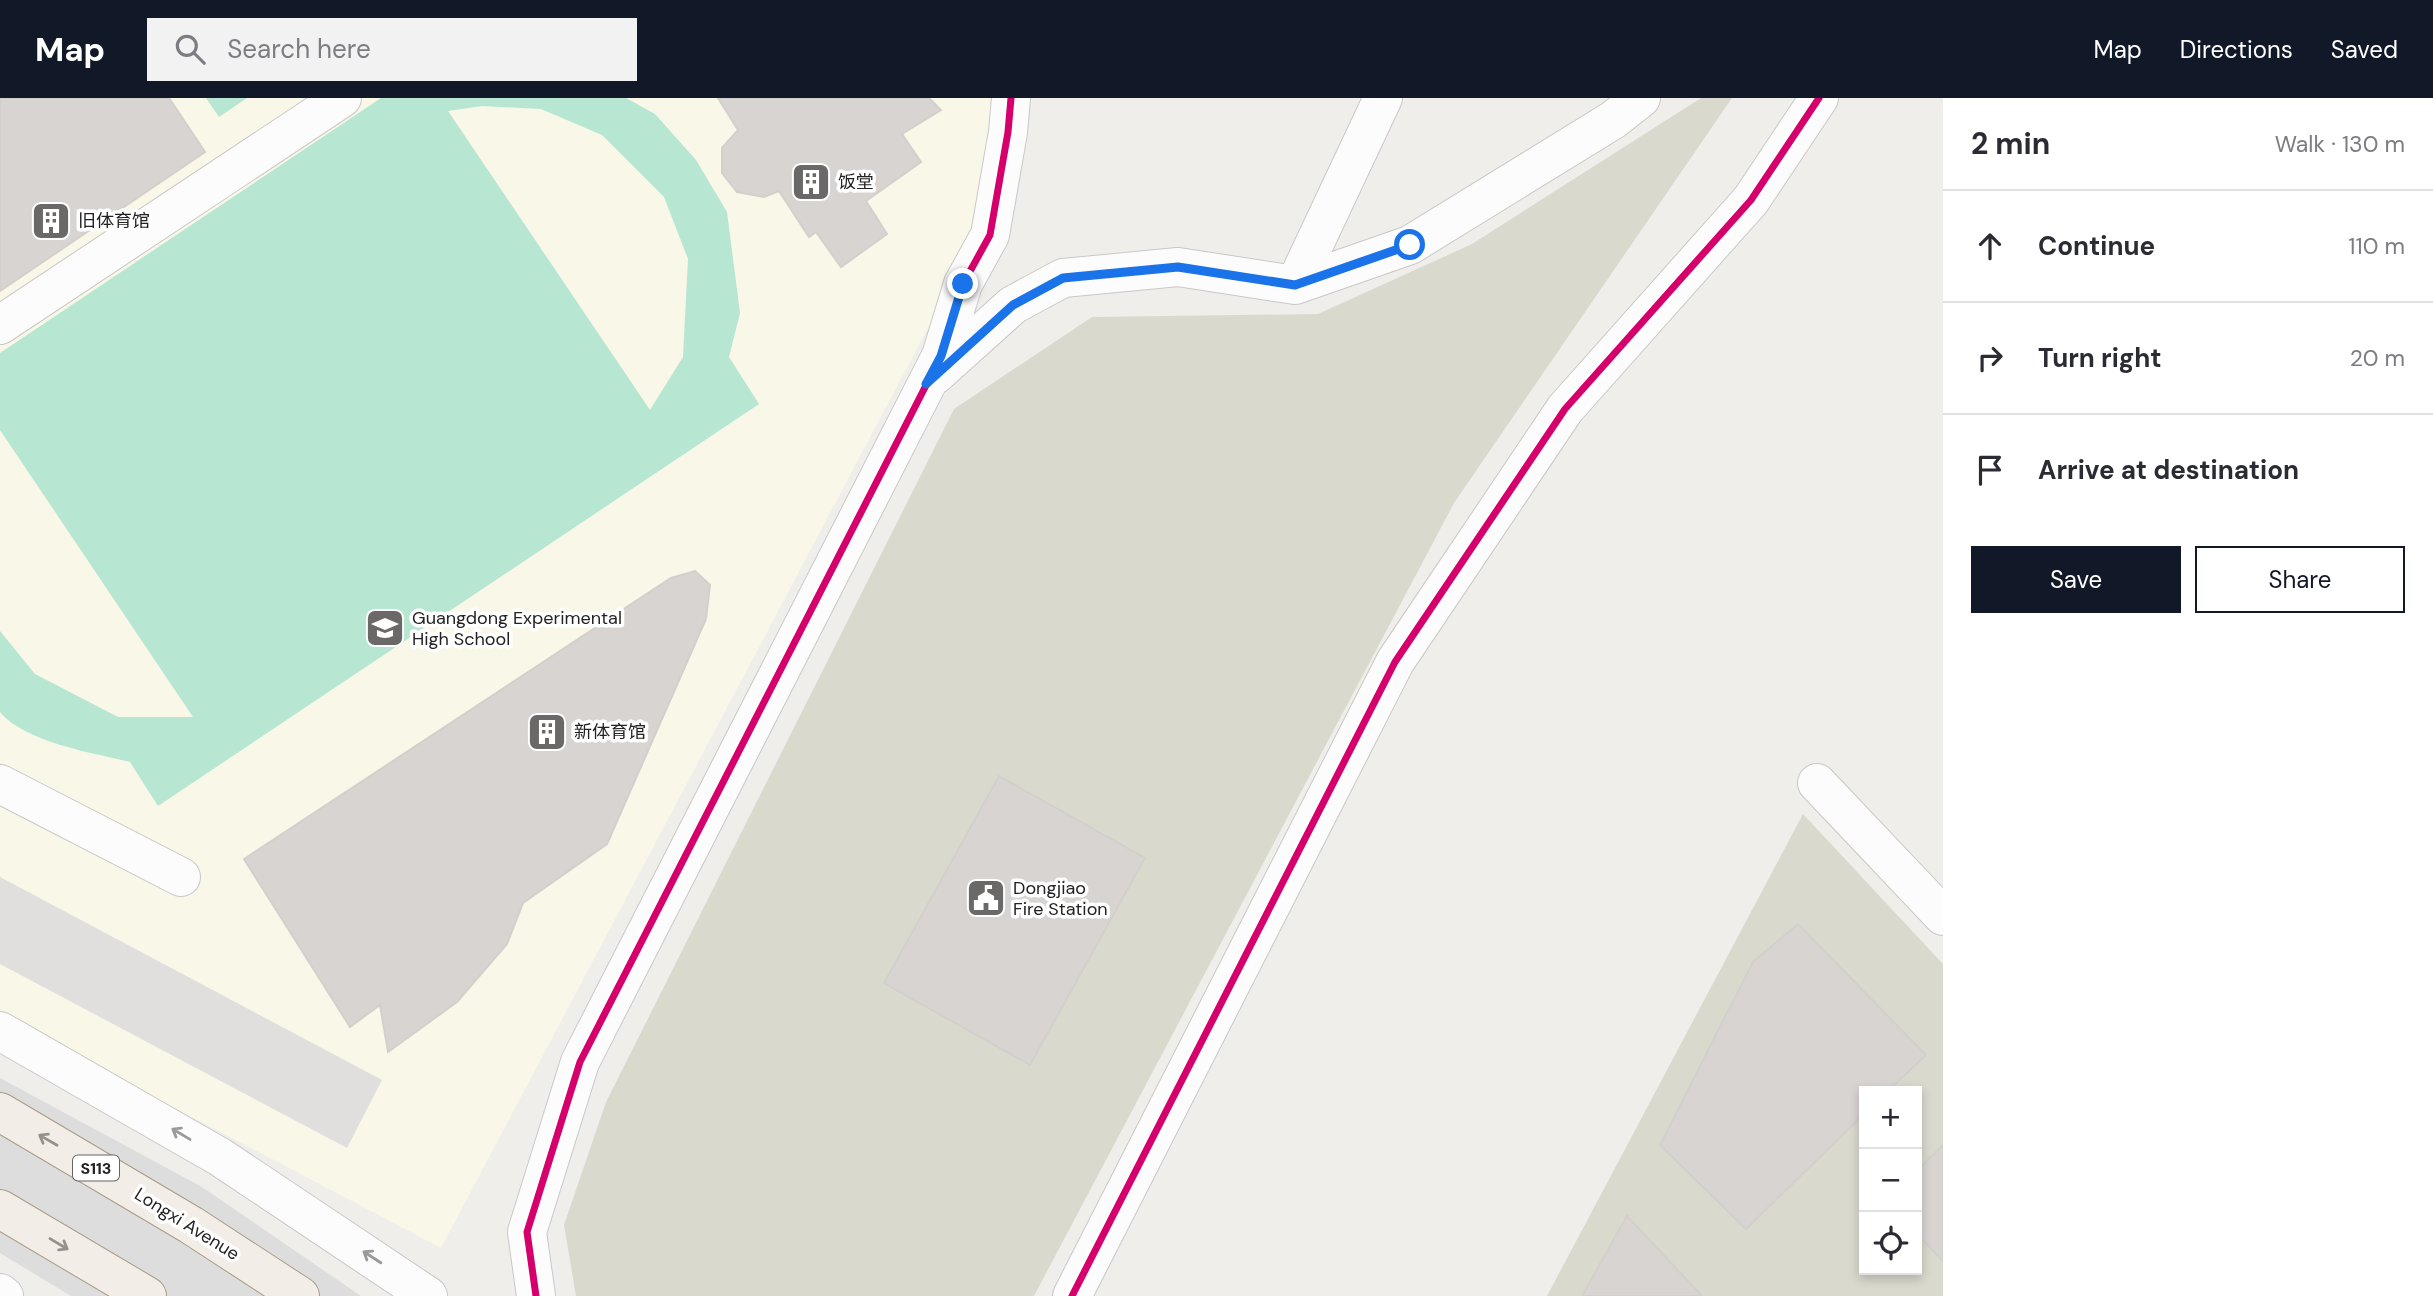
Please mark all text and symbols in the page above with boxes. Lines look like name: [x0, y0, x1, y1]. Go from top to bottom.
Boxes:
search box: [147, 18, 637, 81]
text: Map: [35, 28, 105, 71]
icon: search: [171, 30, 209, 68]
text: Search here: [227, 32, 371, 66]
text: Map: [2094, 34, 2142, 65]
text: Directions: [2180, 34, 2293, 65]
text: Saved: [2331, 34, 2398, 65]
text: 2 min: [1971, 124, 2050, 163]
text: Walk · 130 m: [2275, 129, 2405, 159]
building icon: 饭堂: [790, 161, 832, 203]
place label: 饭堂: [838, 170, 874, 194]
building icon: 旧体育馆: [30, 200, 72, 242]
place label: 旧体育馆: [78, 209, 150, 233]
icon: ahead: [1971, 227, 2009, 265]
route start: [1394, 229, 1425, 260]
text: Continue: [2038, 229, 2155, 263]
text: 110 m: [2348, 231, 2405, 261]
route end: [947, 268, 978, 299]
icon: right: [1971, 339, 2009, 377]
text: Turn right: [2038, 341, 2162, 375]
text: 20 m: [2350, 343, 2405, 373]
icon: arrive: [1971, 451, 2009, 489]
text: Arrive at destination: [2038, 453, 2299, 487]
button: Save: [1971, 546, 2181, 613]
button: Share: [2195, 546, 2405, 613]
place label: Guangdong Experimental High School: [412, 606, 622, 651]
school or university icon: Guangdong Experimental High School: [364, 607, 406, 649]
building icon: 新体育馆: [526, 711, 568, 753]
place label: 新体育馆: [574, 720, 646, 744]
place label: Dongjiao Fire Station: [1013, 876, 1108, 921]
public building icon: Dongjiao Fire Station: [965, 877, 1007, 919]
map controls: [1859, 1086, 1922, 1275]
button: +: [1859, 1086, 1922, 1149]
one-way arrow: [171, 1127, 191, 1141]
one-way arrow: [38, 1132, 58, 1146]
button: −: [1859, 1149, 1922, 1212]
road number: S113: [73, 1156, 119, 1180]
street label: Longxi Avenue: [130, 1182, 244, 1266]
button: locate: [1859, 1212, 1922, 1275]
one-way arrow: [48, 1237, 68, 1251]
one-way arrow: [363, 1250, 382, 1265]

